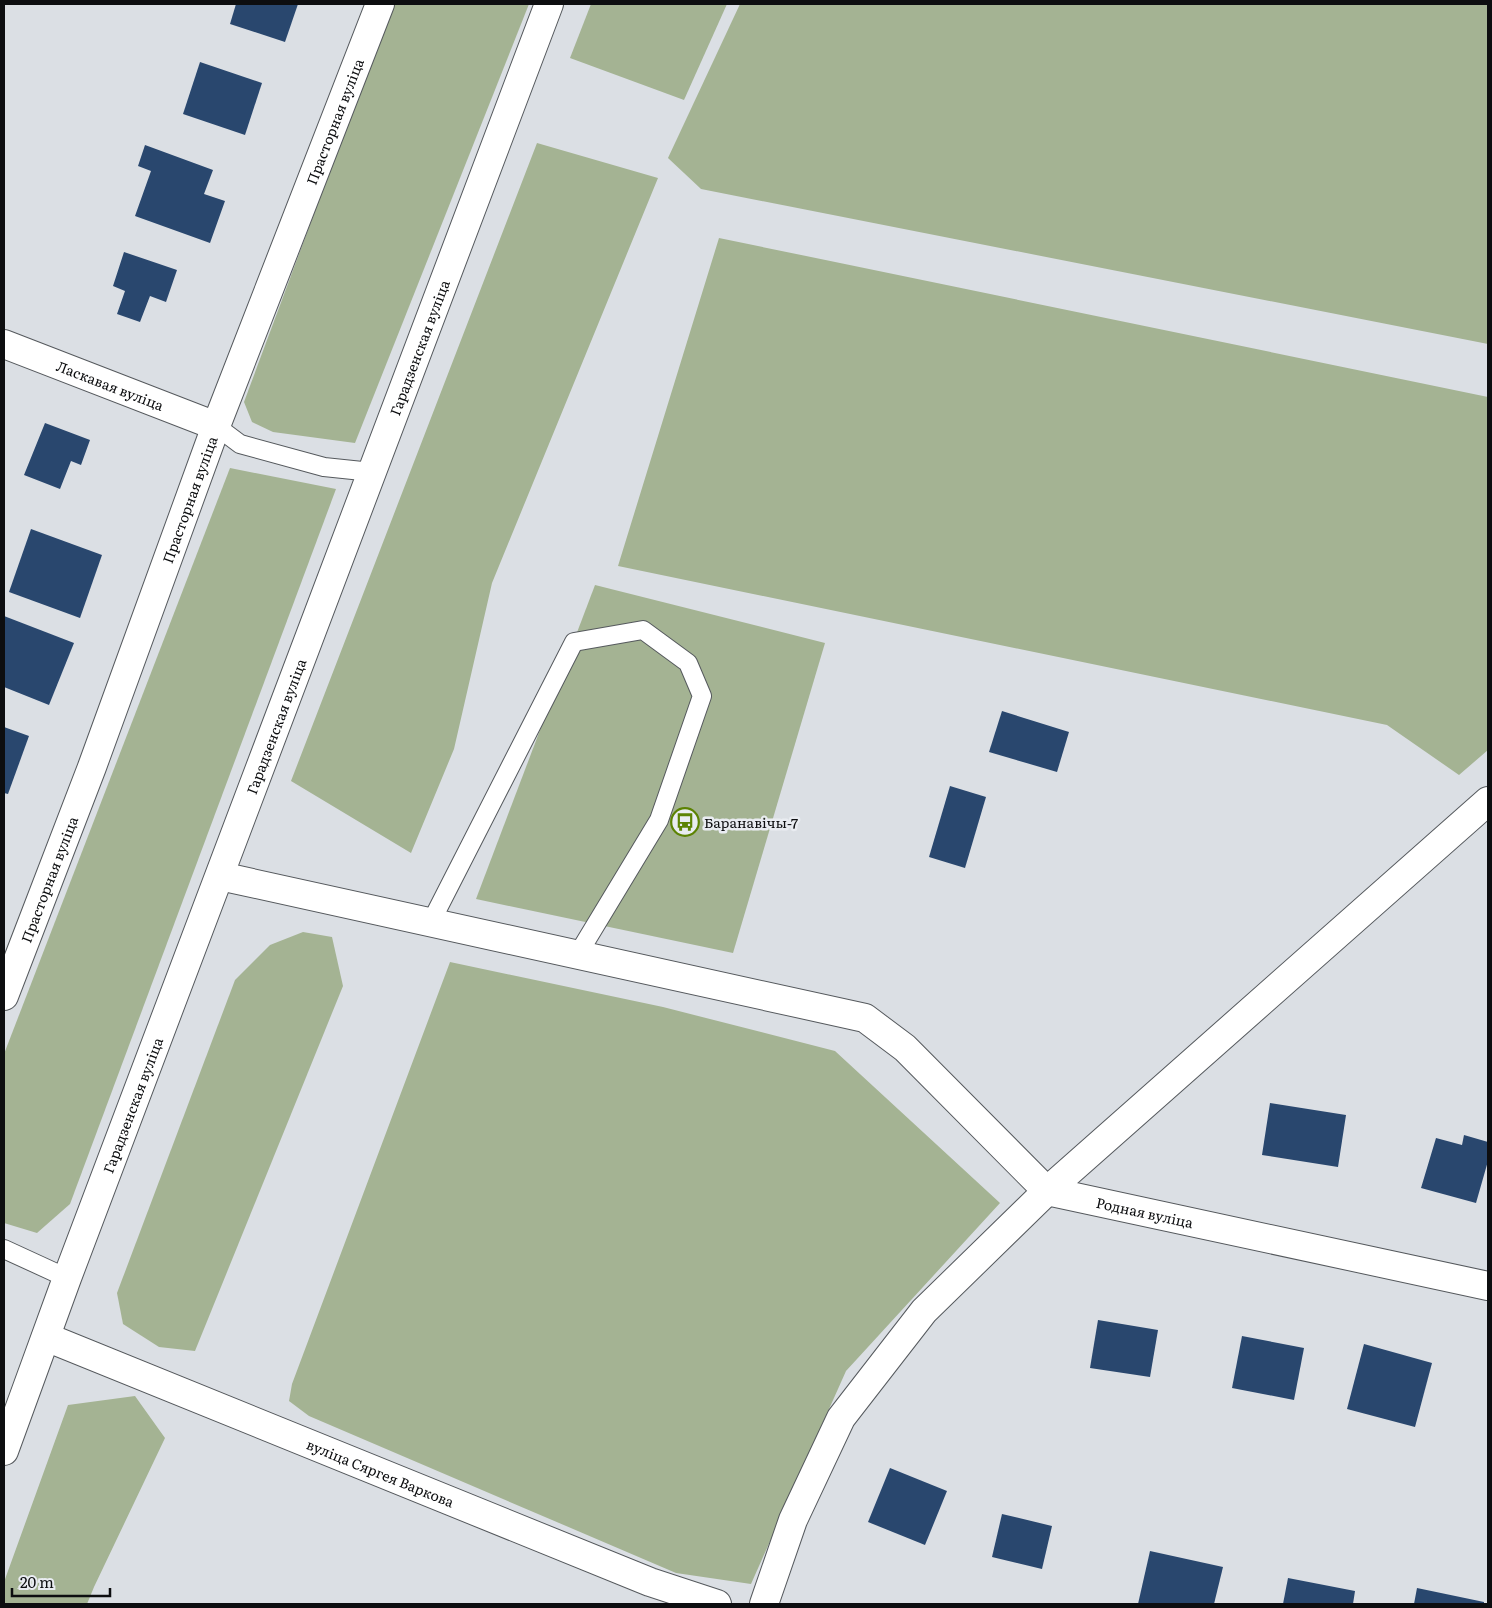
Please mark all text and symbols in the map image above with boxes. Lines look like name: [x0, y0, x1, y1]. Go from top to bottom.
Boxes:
street label: Прасторная вуліца: [301, 55, 368, 187]
street label: Гарадзенская вуліца: [384, 276, 454, 418]
street label: Ласкавая вуліца: [54, 355, 167, 415]
street label: Прасторная вуліца: [157, 433, 222, 566]
street label: Гарадзенская вуліца: [241, 655, 311, 797]
bus stop icon: Баранавічы-7: [670, 807, 700, 837]
place label: Баранавічы-7: [704, 812, 798, 832]
street label: Прасторная вуліца: [15, 813, 82, 945]
street label: Гарадзенская вуліца: [98, 1034, 167, 1176]
street label: Родная вуліца: [1094, 1192, 1196, 1232]
street label: вуліца Сяргея Варкова: [304, 1434, 458, 1512]
scale bar: [12, 1566, 110, 1598]
text: 20 m: [20, 1570, 54, 1593]

